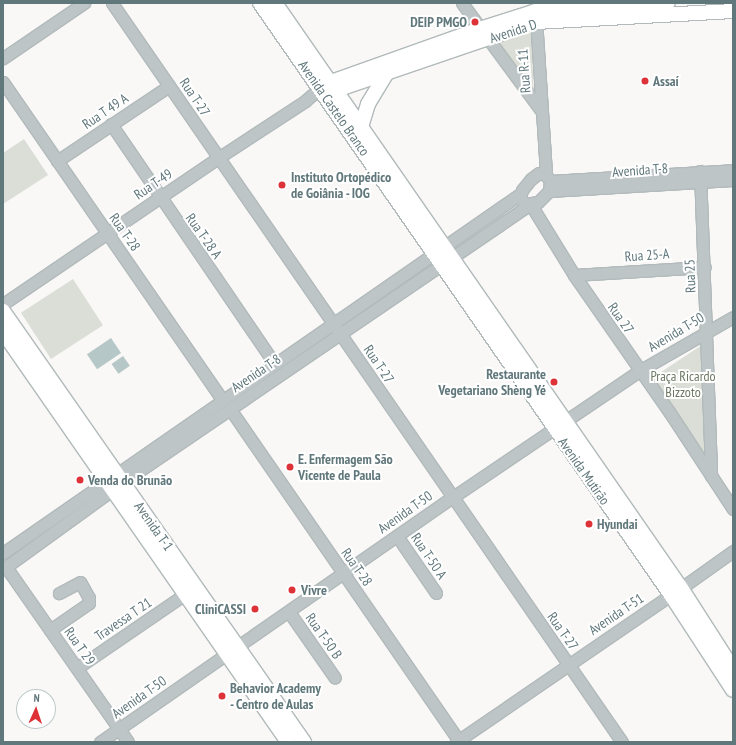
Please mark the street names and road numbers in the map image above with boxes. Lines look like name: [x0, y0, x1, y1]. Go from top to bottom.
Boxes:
street label: Avenida D: [487, 16, 539, 46]
street label: Rua R-11: [514, 48, 534, 94]
street label: Avenida Castelo Branco: [295, 57, 373, 159]
street label: Rua T-27: [176, 75, 214, 119]
street label: Rua T 49 A: [78, 89, 132, 133]
street label: Avenida T-8: [611, 160, 669, 180]
street label: Rua T-49: [131, 165, 175, 203]
street label: Rua T-28: [106, 210, 144, 254]
street label: Rua T-28 A: [182, 210, 226, 262]
street label: Rua 25-A: [624, 245, 670, 265]
street label: Rua 25: [681, 259, 699, 293]
street label: Rua 27: [604, 299, 638, 337]
street label: Avenida T-50: [645, 309, 707, 355]
street label: Rua T-27: [360, 342, 398, 386]
street label: Avenida T-8: [228, 350, 284, 396]
street label: Avenida Mutirão: [555, 434, 613, 508]
street label: Avenida T-50: [374, 487, 436, 537]
street label: Avenida T-1: [131, 498, 177, 554]
street label: Rua T-50 A: [407, 530, 451, 582]
street label: Rua T-28: [338, 545, 376, 589]
street label: Avenida T-51: [585, 590, 647, 638]
street label: Travessa T 21: [91, 594, 155, 644]
street label: Rua T-27: [544, 609, 582, 653]
street label: Rua T-50 B: [302, 610, 346, 662]
street label: Rua T 29: [61, 623, 99, 669]
street label: Avenida T-50: [108, 672, 170, 722]

